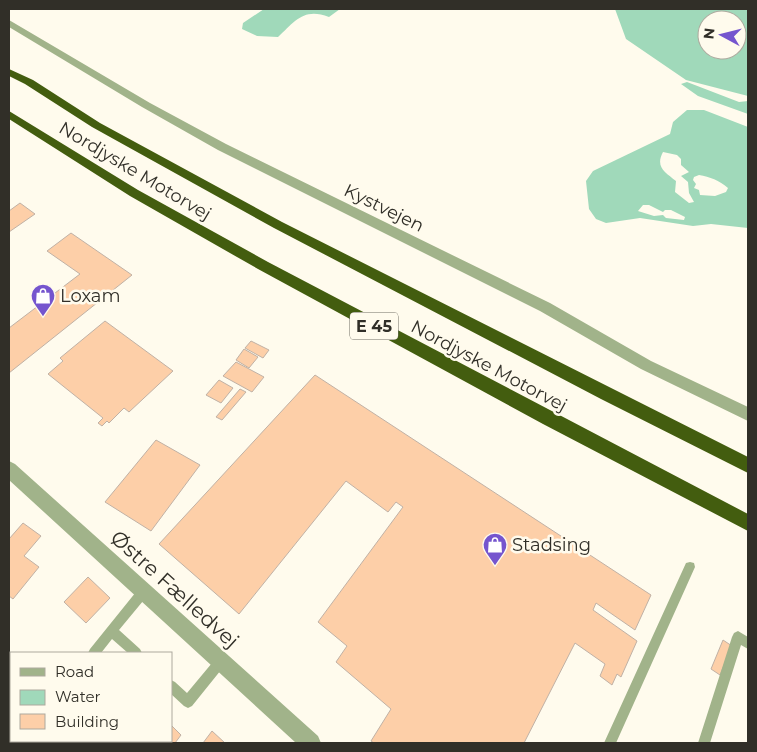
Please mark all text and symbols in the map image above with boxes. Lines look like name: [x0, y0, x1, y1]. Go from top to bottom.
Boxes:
north arrow: [697, 10, 747, 60]
text: N: [699, 27, 719, 40]
street label: Nordjyske Motorvej: [55, 117, 215, 225]
street label: Kystvejen: [340, 179, 428, 237]
shop icon: Loxam: [30, 283, 56, 317]
place label: Loxam: [60, 285, 121, 307]
road number: E 45: [350, 312, 398, 340]
street label: Nordjyske Motorvej: [407, 316, 571, 416]
street label: Østre Fælledvej: [106, 525, 244, 653]
shop icon: Stadsing: [482, 532, 508, 566]
place label: Stadsing: [512, 534, 591, 556]
legend: [10, 652, 172, 742]
text: Road: [55, 662, 94, 681]
text: Water: [55, 687, 101, 706]
text: Building: [55, 712, 119, 731]

